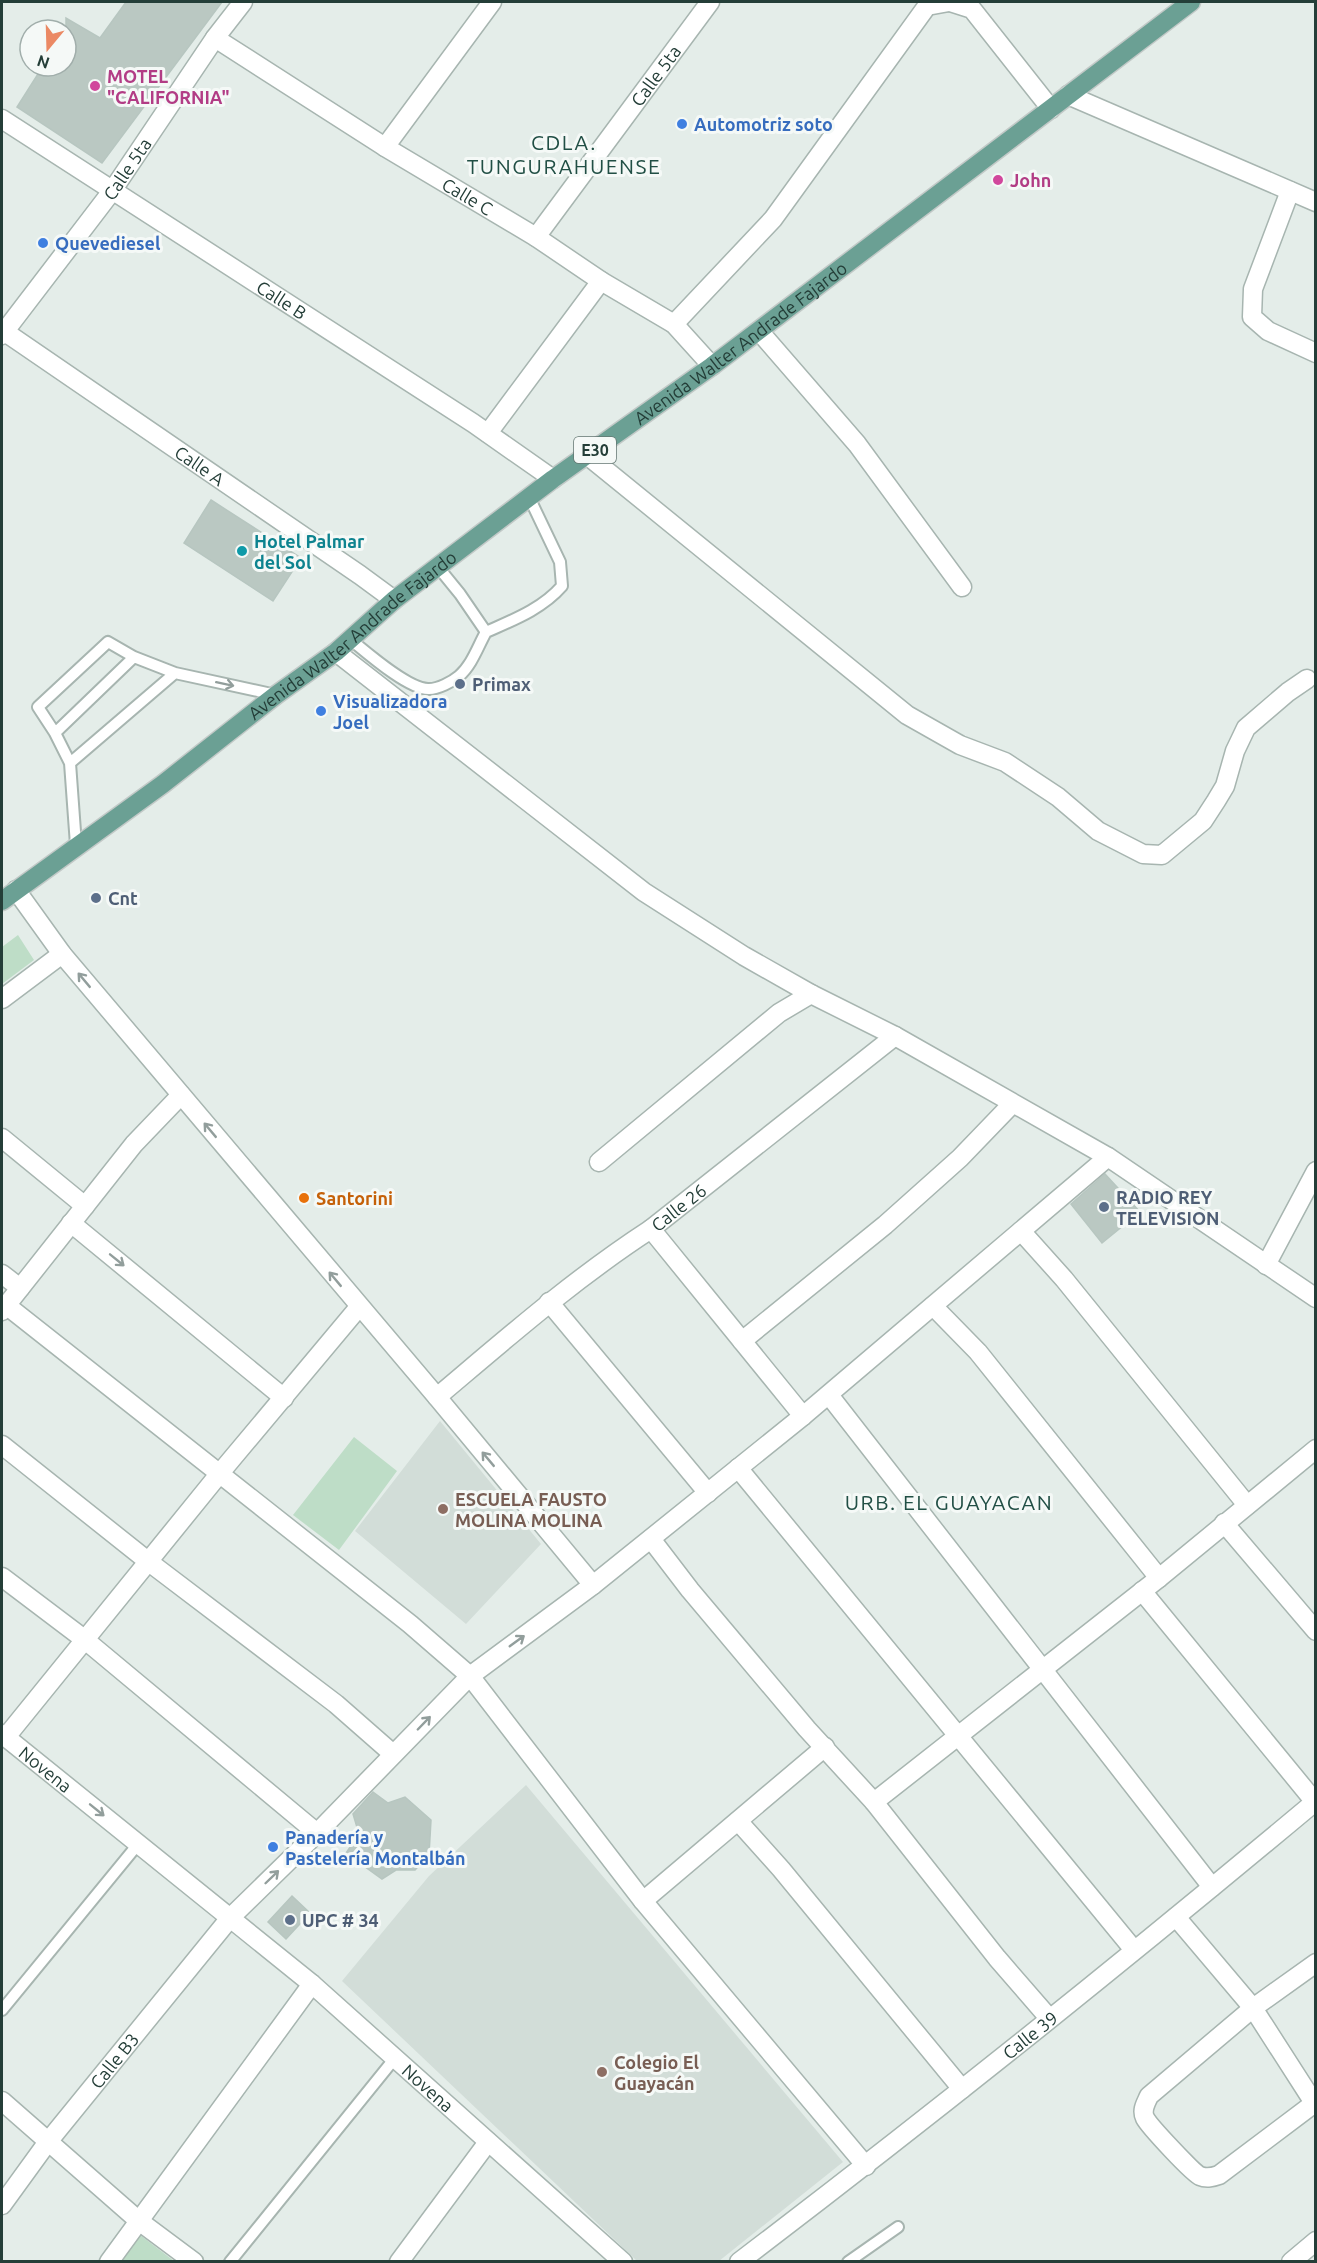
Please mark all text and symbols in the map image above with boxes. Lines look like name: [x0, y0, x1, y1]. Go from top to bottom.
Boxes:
north arrow: [18, 18, 78, 78]
street label: Calle 5ta: [627, 41, 685, 110]
text: N: [35, 52, 52, 73]
place label: MOTEL "CALIFORNIA": [107, 66, 230, 107]
marker: MOTEL "CALIFORNIA": [88, 79, 102, 93]
place label: Automotriz soto: [694, 114, 833, 134]
marker: Automotriz soto: [675, 117, 689, 131]
district label: CDLA. TUNGURAHUENSE: [467, 130, 661, 178]
street label: Calle 5ta: [99, 134, 155, 204]
place label: John: [1010, 170, 1051, 190]
marker: John: [991, 173, 1005, 187]
street label: Calle C: [439, 174, 496, 219]
place label: Quevediesel: [55, 233, 161, 253]
marker: Quevediesel: [36, 236, 50, 250]
street label: Avenida Walter Andrade Fajardo: [630, 257, 851, 428]
street label: Calle B: [253, 276, 310, 323]
road number: E30: [574, 437, 616, 463]
street label: Calle A: [171, 441, 229, 489]
place label: Hotel Palmar del Sol: [254, 531, 365, 572]
marker: Hotel Palmar del Sol: [235, 544, 249, 558]
street label: Avenida Walter Andrade Fajardo: [244, 546, 460, 723]
place label: Primax: [472, 674, 531, 694]
marker: Primax: [453, 677, 467, 691]
one-way arrow: [215, 679, 235, 690]
place label: Visualizadora Joel: [333, 691, 447, 732]
marker: Visualizadora Joel: [314, 704, 328, 718]
place label: Cnt: [108, 888, 138, 908]
marker: Cnt: [89, 891, 103, 905]
one-way arrow: [77, 973, 91, 988]
one-way arrow: [203, 1122, 216, 1138]
street label: Calle 26: [647, 1180, 710, 1235]
place label: RADIO REY TELEVISION: [1116, 1187, 1220, 1228]
place label: Santorini: [316, 1188, 393, 1208]
marker: Santorini: [297, 1191, 311, 1205]
marker: RADIO REY TELEVISION: [1097, 1200, 1111, 1214]
one-way arrow: [109, 1253, 125, 1266]
one-way arrow: [328, 1272, 342, 1287]
one-way arrow: [482, 1451, 495, 1467]
place label: ESCUELA FAUSTO MOLINA MOLINA: [455, 1489, 607, 1530]
district label: URB. EL GUAYACAN: [845, 1490, 1053, 1514]
marker: ESCUELA FAUSTO MOLINA MOLINA: [436, 1502, 450, 1516]
one-way arrow: [509, 1635, 525, 1647]
one-way arrow: [417, 1716, 431, 1731]
street label: Novena: [15, 1742, 76, 1796]
one-way arrow: [88, 1803, 104, 1816]
place label: Panadería y Pastelería Montalbán: [285, 1827, 466, 1868]
marker: Panadería y Pastelería Montalbán: [266, 1840, 280, 1854]
one-way arrow: [265, 1869, 280, 1884]
place label: UPC # 34: [302, 1910, 379, 1930]
marker: UPC # 34: [283, 1913, 297, 1927]
street label: Calle 39: [999, 2007, 1061, 2063]
street label: Calle B3: [86, 2029, 143, 2092]
place label: Colegio El Guayacán: [614, 2052, 699, 2093]
street label: Novena: [398, 2060, 458, 2116]
marker: Colegio El Guayacán: [595, 2065, 609, 2079]

